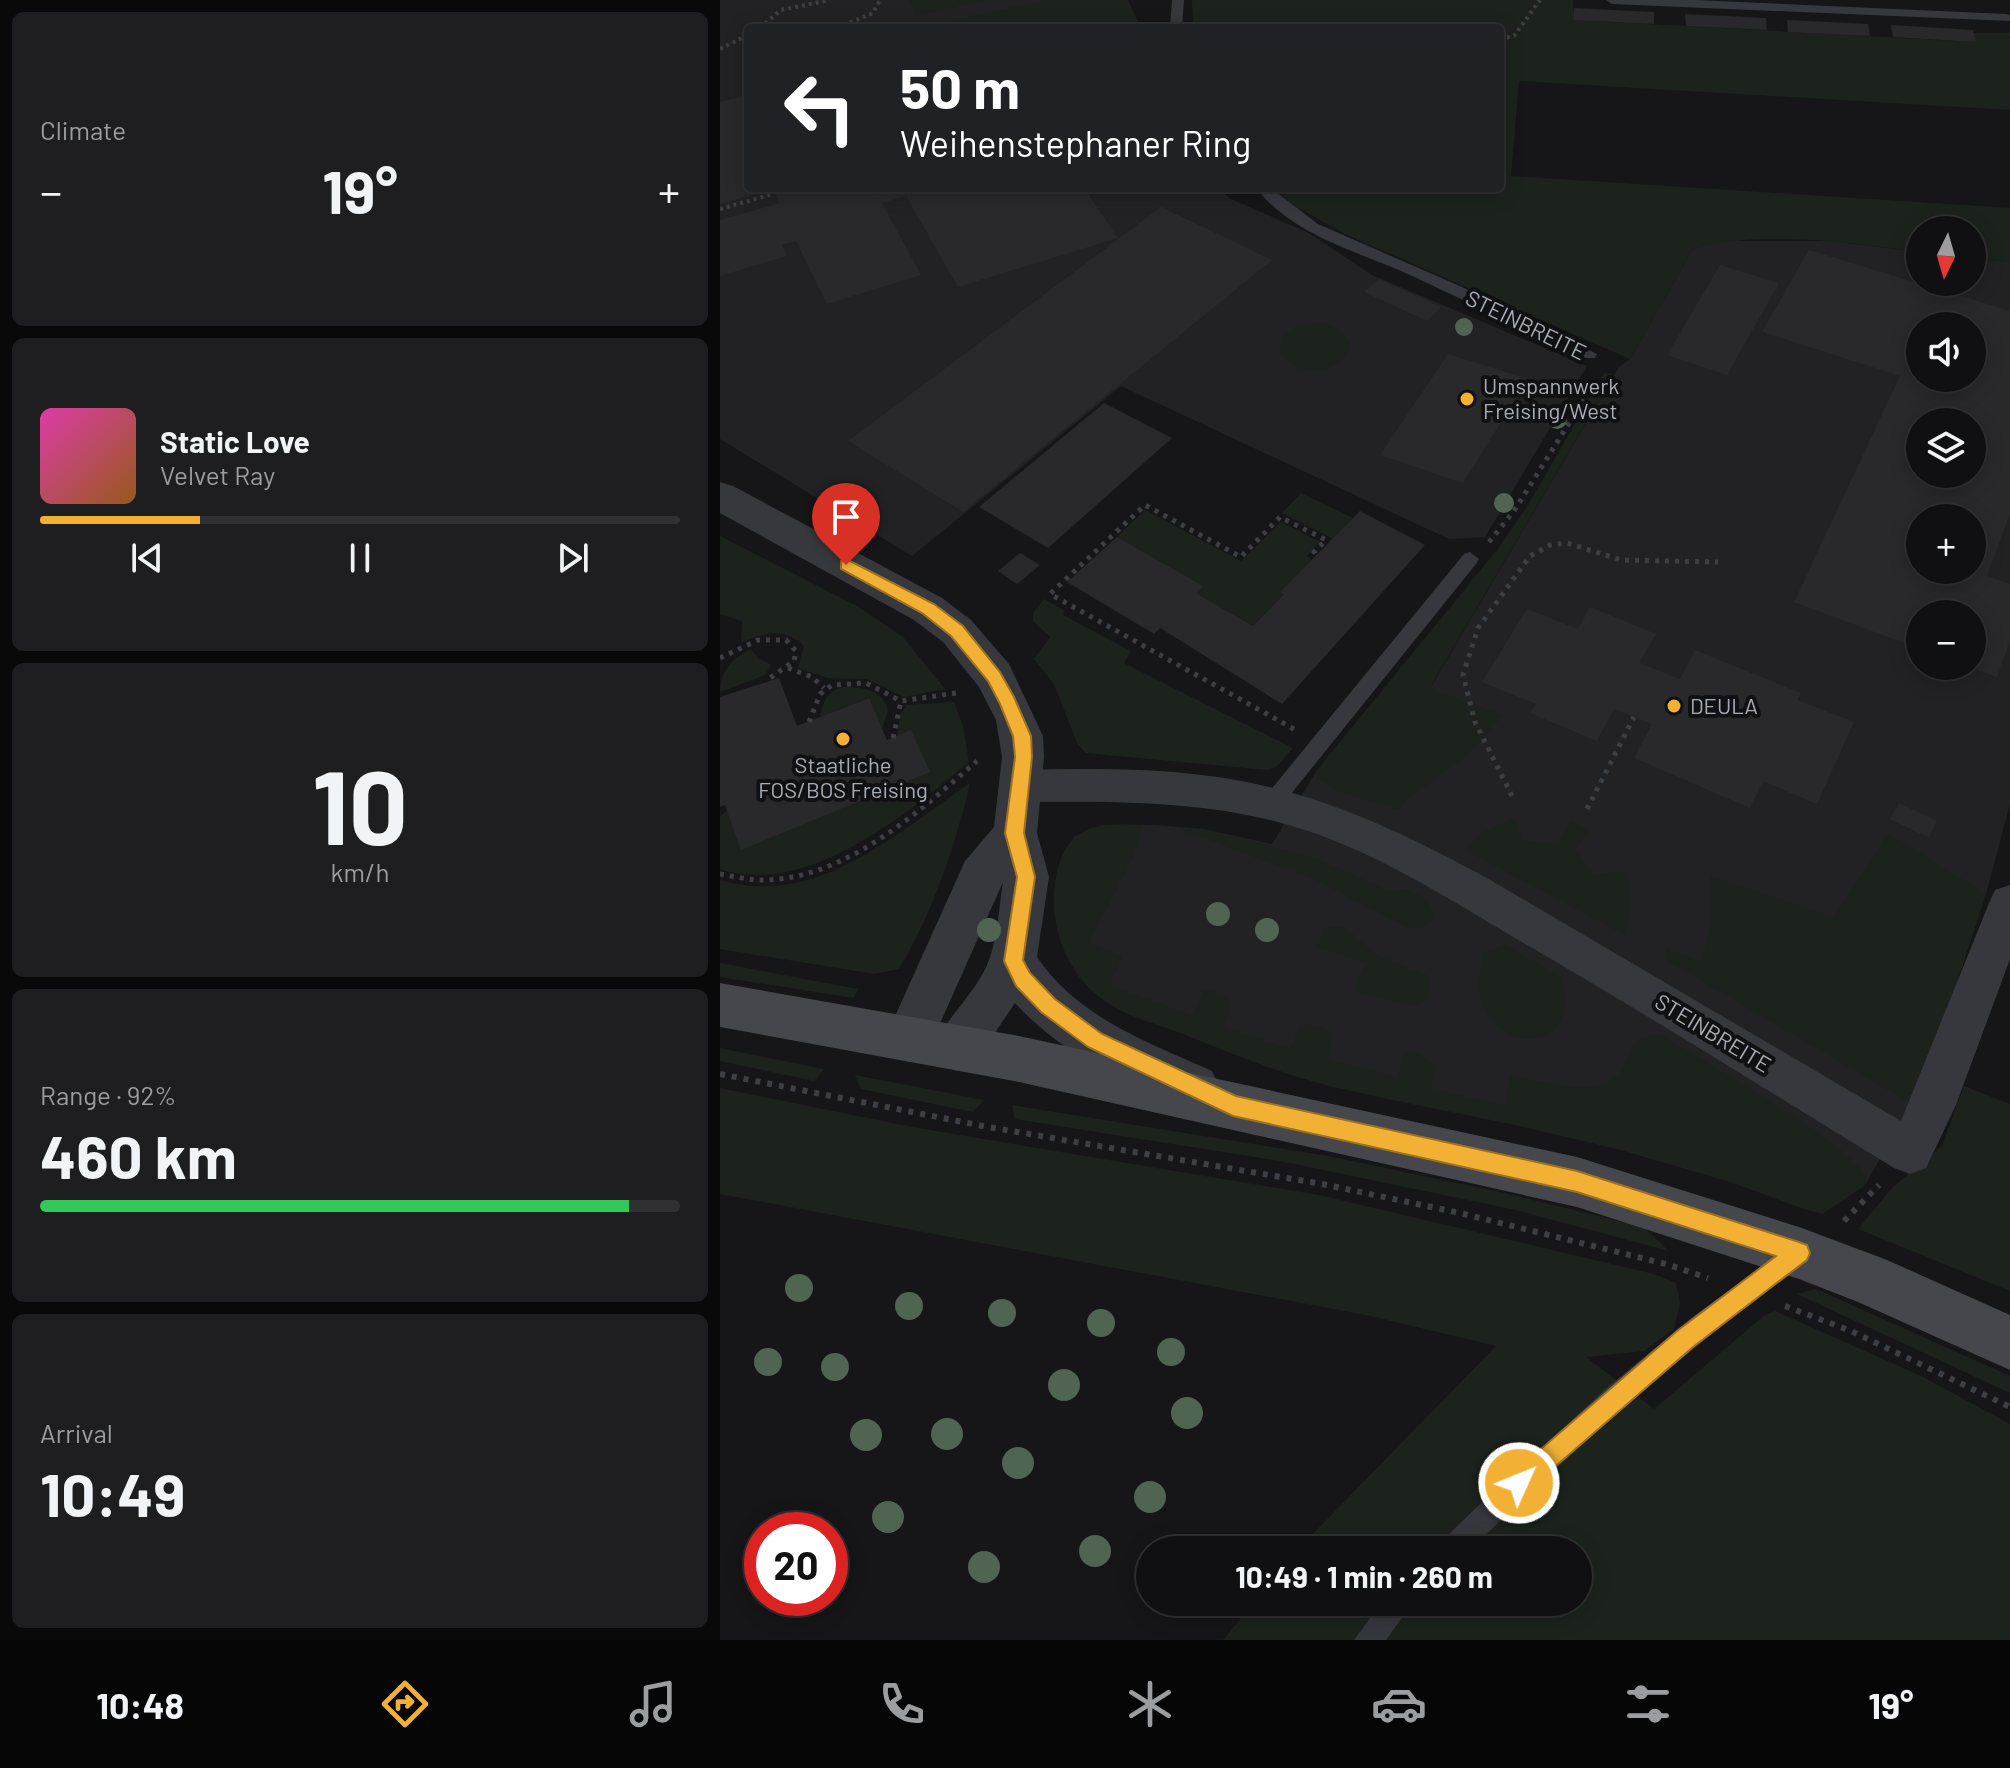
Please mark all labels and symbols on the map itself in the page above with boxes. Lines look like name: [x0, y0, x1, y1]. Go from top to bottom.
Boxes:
north arrow: [1906, 216, 1986, 296]
street label: STEINBREITE: [1462, 284, 1591, 364]
place label: Umspannwerk Freising/West: [1483, 372, 1619, 423]
marker: Umspannwerk Freising/West: [1458, 390, 1476, 408]
pin: [812, 483, 880, 565]
place label: DEULA: [1690, 692, 1758, 718]
marker: DEULA: [1665, 697, 1683, 715]
marker: Staatliche FOS/BOS Freising: [834, 730, 852, 748]
place label: Staatliche FOS/BOS Freising: [758, 751, 928, 802]
street label: STEINBREITE: [1651, 987, 1776, 1077]
position arrow: [1477, 1441, 1561, 1525]
speed limit sign: 20: [744, 1512, 848, 1616]

